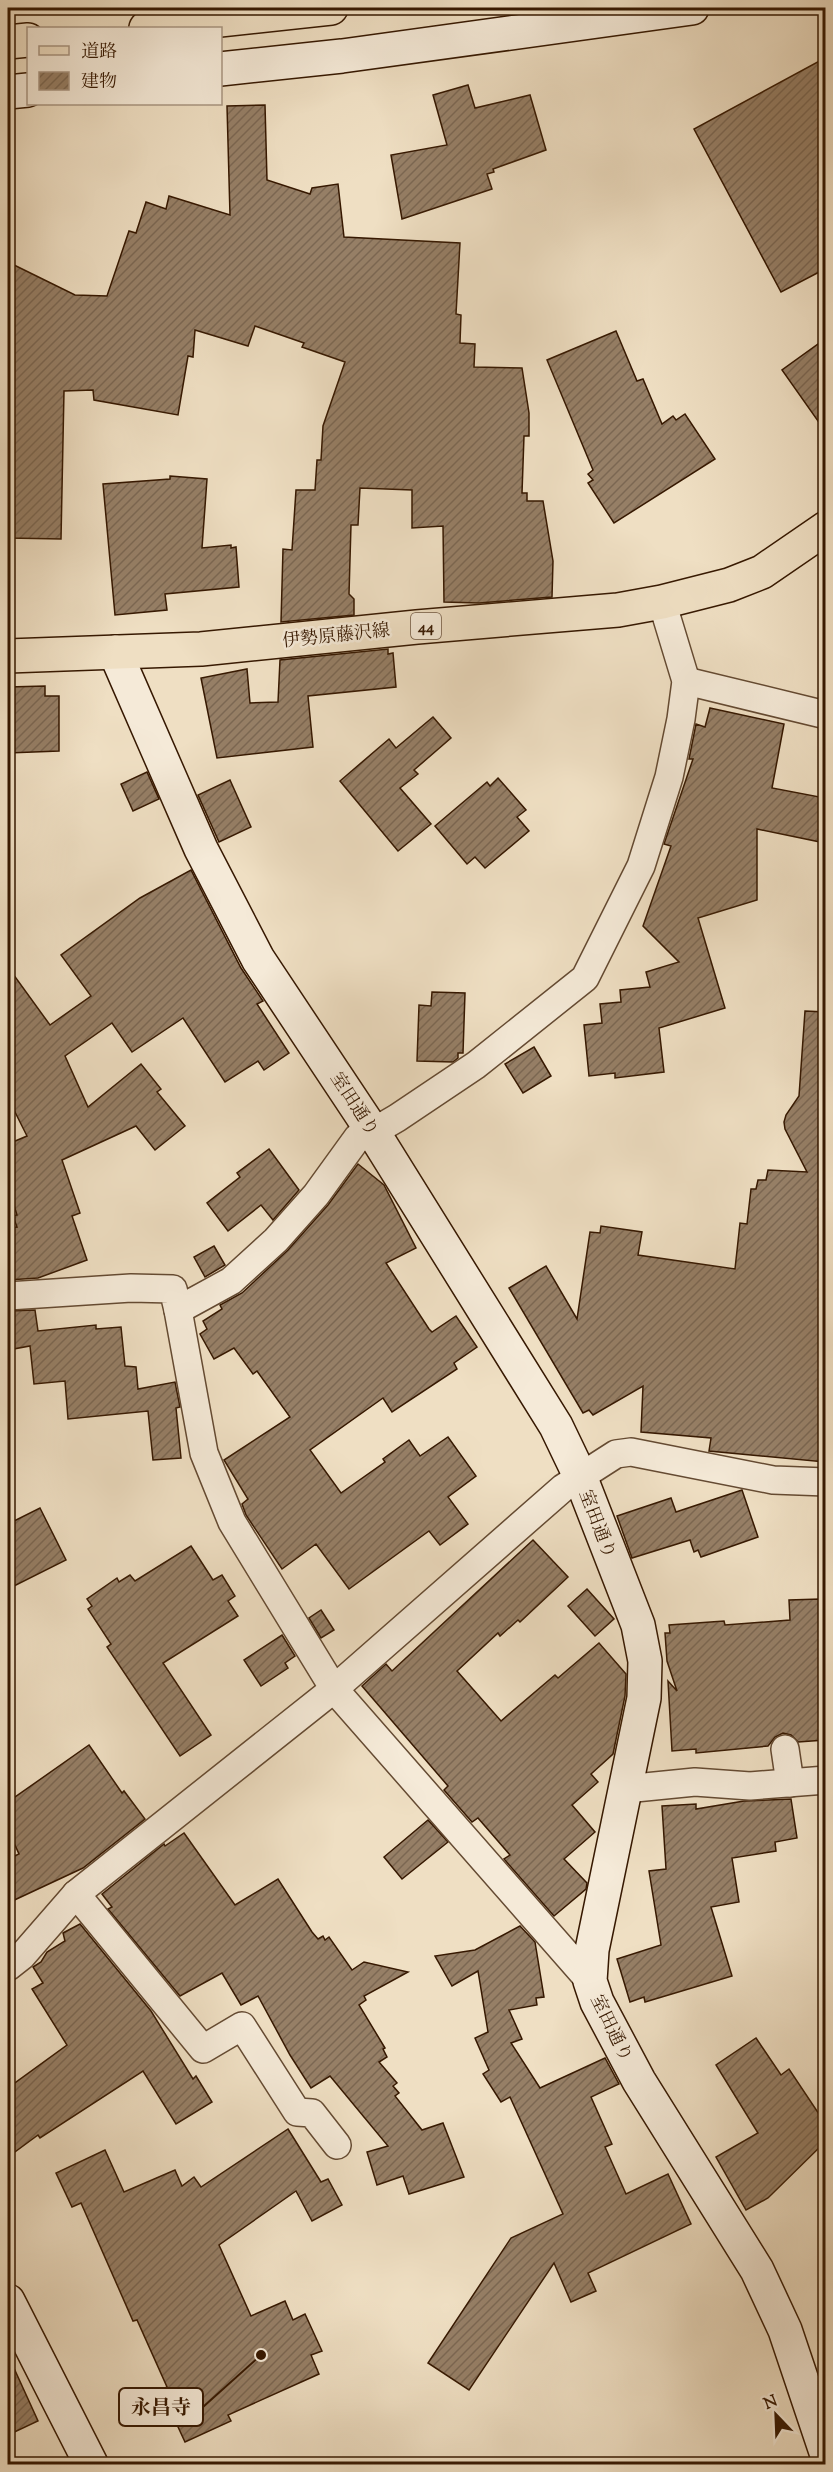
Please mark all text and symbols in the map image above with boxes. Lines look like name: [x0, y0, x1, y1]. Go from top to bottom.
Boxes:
legend: [27, 27, 222, 105]
text: 道路: [81, 40, 117, 66]
text: 建物: [81, 70, 117, 96]
road number: 44: [411, 613, 441, 639]
street label: 伊勢原藤沢線: [281, 618, 391, 656]
street label: 室田通り: [323, 1068, 384, 1142]
street label: 室田通り: [571, 1486, 621, 1563]
street label: 室田通り: [583, 1991, 638, 2067]
north arrow: [746, 2385, 806, 2445]
callout: 永昌寺: [119, 2388, 203, 2426]
text: N: [761, 2390, 782, 2417]
text: 永昌寺: [131, 2395, 191, 2424]

